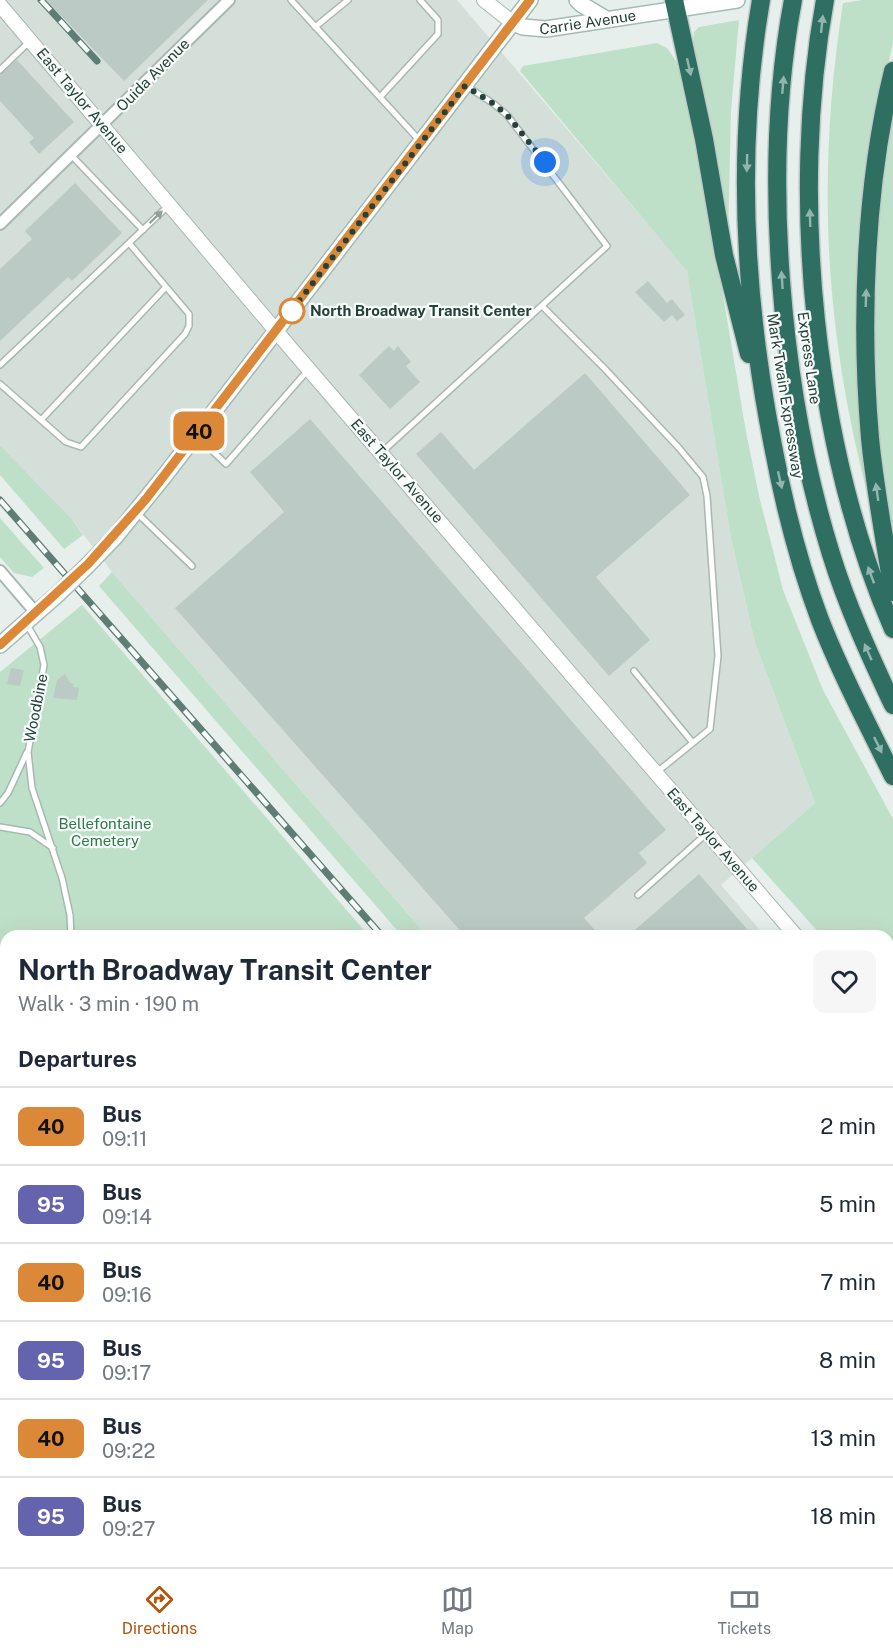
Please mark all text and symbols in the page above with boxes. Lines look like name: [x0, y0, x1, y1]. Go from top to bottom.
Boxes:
street label: Carrie Avenue: [539, 6, 637, 37]
one-way arrow: [817, 14, 826, 33]
street label: Ouida Avenue: [113, 35, 193, 115]
street label: East Taylor Avenue: [33, 45, 131, 157]
one-way arrow: [684, 58, 694, 76]
one-way arrow: [778, 75, 787, 94]
your location: [530, 147, 560, 177]
one-way arrow: [742, 153, 752, 172]
one-way arrow: [806, 209, 815, 228]
one-way arrow: [149, 211, 163, 225]
one-way arrow: [777, 270, 787, 289]
one-way arrow: [861, 289, 871, 308]
marker: North Broadway Transit Center: [279, 298, 305, 324]
place label: North Broadway Transit Center: [310, 302, 532, 319]
street label: Express Lane: [795, 311, 824, 405]
street label: Mark Twain Expressway: [764, 312, 807, 480]
line badge: 40: [172, 412, 226, 450]
street label: East Taylor Avenue: [348, 415, 447, 526]
text: 40: [185, 419, 213, 444]
one-way arrow: [775, 471, 785, 489]
one-way arrow: [873, 483, 882, 502]
one-way arrow: [866, 566, 876, 584]
one-way arrow: [863, 643, 873, 661]
street label: Woodbine: [21, 672, 50, 744]
one-way arrow: [873, 736, 882, 753]
street label: East Taylor Avenue: [664, 784, 763, 895]
park label: Bellefontaine Cemetery: [59, 815, 152, 849]
button: heart: [813, 950, 876, 1013]
text: North Broadway Transit Center: [18, 953, 432, 986]
text: Walk · 3 min · 190 m: [18, 992, 199, 1016]
text: Departures: [18, 1046, 137, 1072]
text: Bus: [102, 1101, 142, 1127]
text: 2 min: [820, 1113, 876, 1139]
text: 40: [37, 1114, 65, 1139]
text: 09:11: [102, 1127, 147, 1151]
text: Bus: [102, 1179, 142, 1205]
text: 5 min: [819, 1191, 876, 1217]
text: 95: [37, 1192, 65, 1217]
text: 09:14: [102, 1205, 152, 1229]
text: Bus: [102, 1257, 142, 1283]
text: 7 min: [820, 1269, 876, 1295]
text: 40: [37, 1270, 65, 1295]
text: 09:16: [102, 1283, 152, 1307]
text: Bus: [102, 1335, 142, 1361]
text: 8 min: [819, 1347, 876, 1373]
text: 95: [37, 1348, 65, 1373]
text: 09:17: [102, 1361, 151, 1385]
text: Bus: [102, 1413, 142, 1439]
text: 13 min: [811, 1425, 876, 1451]
text: 40: [37, 1426, 65, 1451]
text: 09:22: [102, 1439, 155, 1463]
text: Bus: [102, 1491, 142, 1517]
text: 18 min: [810, 1503, 876, 1529]
text: 95: [37, 1504, 65, 1529]
text: 09:27: [102, 1517, 155, 1541]
tab: Directions: [122, 1583, 197, 1638]
tab: Map: [441, 1583, 474, 1638]
tab: Tickets: [717, 1583, 771, 1638]

